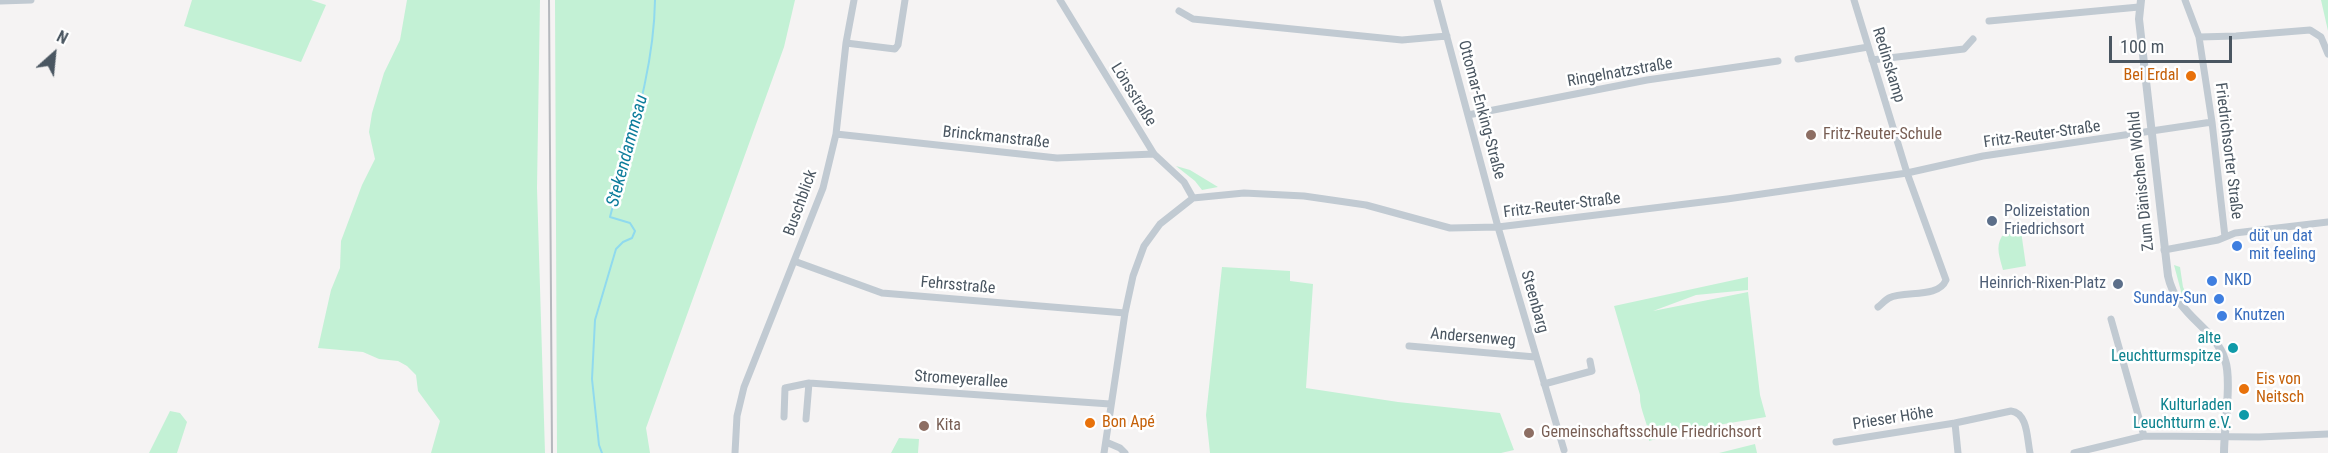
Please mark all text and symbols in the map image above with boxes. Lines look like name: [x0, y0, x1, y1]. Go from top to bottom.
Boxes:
north arrow: [24, 24, 84, 84]
scale bar: [2112, 24, 2235, 62]
street label: Redinskamp: [1867, 25, 1909, 105]
text: N: [54, 27, 71, 48]
text: 100 m: [2120, 36, 2164, 57]
street label: Ottomar-Enking-Straße: [1453, 39, 1509, 181]
street label: Ringelnatzstraße: [1566, 54, 1674, 92]
street label: Lönsstraße: [1106, 60, 1160, 130]
place label: Bei Erdal: [2123, 66, 2179, 86]
marker: Bei Erdal: [2184, 69, 2198, 83]
street label: Friedrichsorter Straße: [2210, 82, 2246, 220]
water label: Stekendammsau: [603, 93, 653, 209]
street label: Zum Dänischen Wohld: [2125, 110, 2159, 252]
street label: Fritz-Reuter-Straße: [1982, 117, 2102, 153]
street label: Brinckmanstraße: [942, 123, 1050, 153]
place label: Fritz-Reuter-Schule: [1823, 125, 1942, 145]
marker: Fritz-Reuter-Schule: [1804, 128, 1818, 142]
street label: Buschblick: [780, 167, 822, 239]
street label: Fritz-Reuter-Straße: [1502, 189, 1622, 223]
place label: Polizeistation Friedrichsort: [2004, 202, 2090, 240]
marker: Polizeistation Friedrichsort: [1985, 214, 1999, 228]
place label: düt un dat mit feeling: [2249, 227, 2316, 265]
marker: düt un dat mit feeling: [2230, 239, 2244, 253]
street label: Steenbarg: [1516, 269, 1552, 335]
place label: NKD: [2224, 271, 2252, 291]
street label: Fehrsstraße: [920, 273, 996, 299]
place label: Heinrich-Rixen-Platz: [1979, 274, 2106, 294]
marker: NKD: [2205, 274, 2219, 288]
marker: Heinrich-Rixen-Platz: [2111, 277, 2125, 291]
place label: Sunday-Sun: [2133, 289, 2207, 309]
marker: Sunday-Sun: [2212, 292, 2226, 306]
place label: Knutzen: [2234, 306, 2285, 326]
marker: Knutzen: [2215, 309, 2229, 323]
street label: Andersenweg: [1430, 325, 1516, 351]
place label: alte Leuchtturmspitze: [2111, 329, 2221, 367]
marker: alte Leuchtturmspitze: [2226, 341, 2240, 355]
street label: Stromeyerallee: [914, 367, 1008, 393]
place label: Eis von Neitsch: [2256, 370, 2304, 408]
marker: Eis von Neitsch: [2237, 382, 2251, 396]
place label: Kulturladen Leuchtturm e.V.: [2133, 396, 2232, 434]
street label: Prieser Höhe: [1851, 403, 1935, 435]
marker: Kulturladen Leuchtturm e.V.: [2237, 408, 2251, 422]
place label: Bon Apé: [1102, 413, 1155, 433]
place label: Kita: [936, 416, 961, 436]
marker: Bon Apé: [1083, 416, 1097, 430]
marker: Kita: [917, 419, 931, 433]
place label: Gemeinschaftsschule Friedrichsort: [1541, 423, 1762, 443]
marker: Gemeinschaftsschule Friedrichsort: [1522, 426, 1536, 440]

